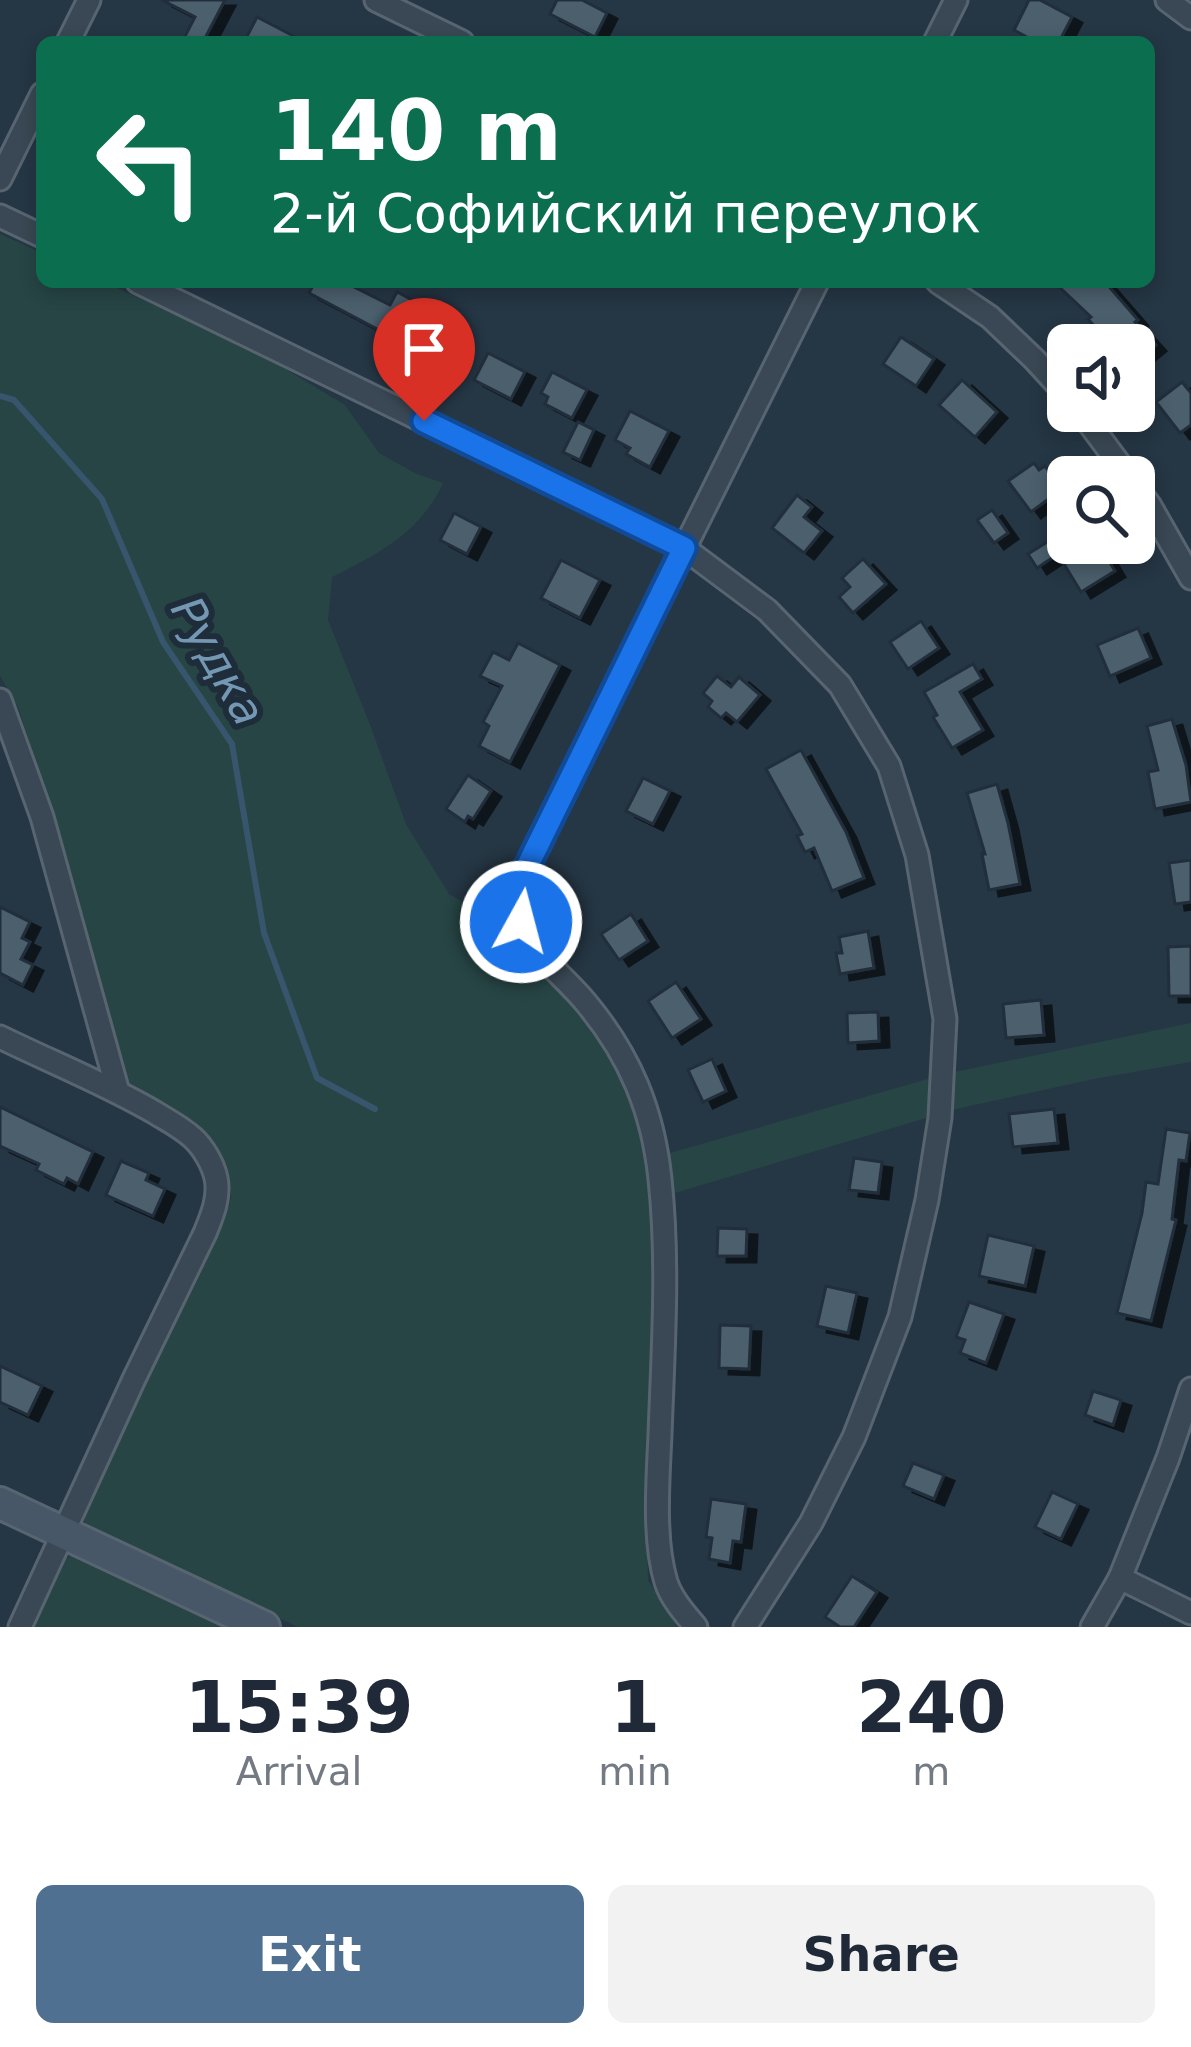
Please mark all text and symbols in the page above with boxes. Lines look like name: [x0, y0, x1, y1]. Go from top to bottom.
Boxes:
text: 140 m: [270, 82, 562, 180]
icon: left: [72, 84, 228, 240]
text: 2-й Софийский переулок: [270, 182, 981, 245]
pin: [373, 298, 475, 421]
icon: arrive: [391, 316, 457, 382]
map controls: [1047, 324, 1155, 564]
button: sound: [1047, 324, 1155, 432]
button: search: [1047, 456, 1155, 564]
water label: Рудка: [160, 587, 276, 735]
position arrow: [458, 859, 584, 985]
text: 15:39: [184, 1665, 414, 1749]
text: 1: [610, 1665, 660, 1749]
text: 240: [856, 1665, 1006, 1749]
text: Arrival: [236, 1749, 362, 1794]
text: min: [598, 1749, 672, 1794]
text: m: [912, 1749, 950, 1794]
button: Exit: [36, 1885, 584, 2023]
button: Share: [608, 1885, 1155, 2023]

